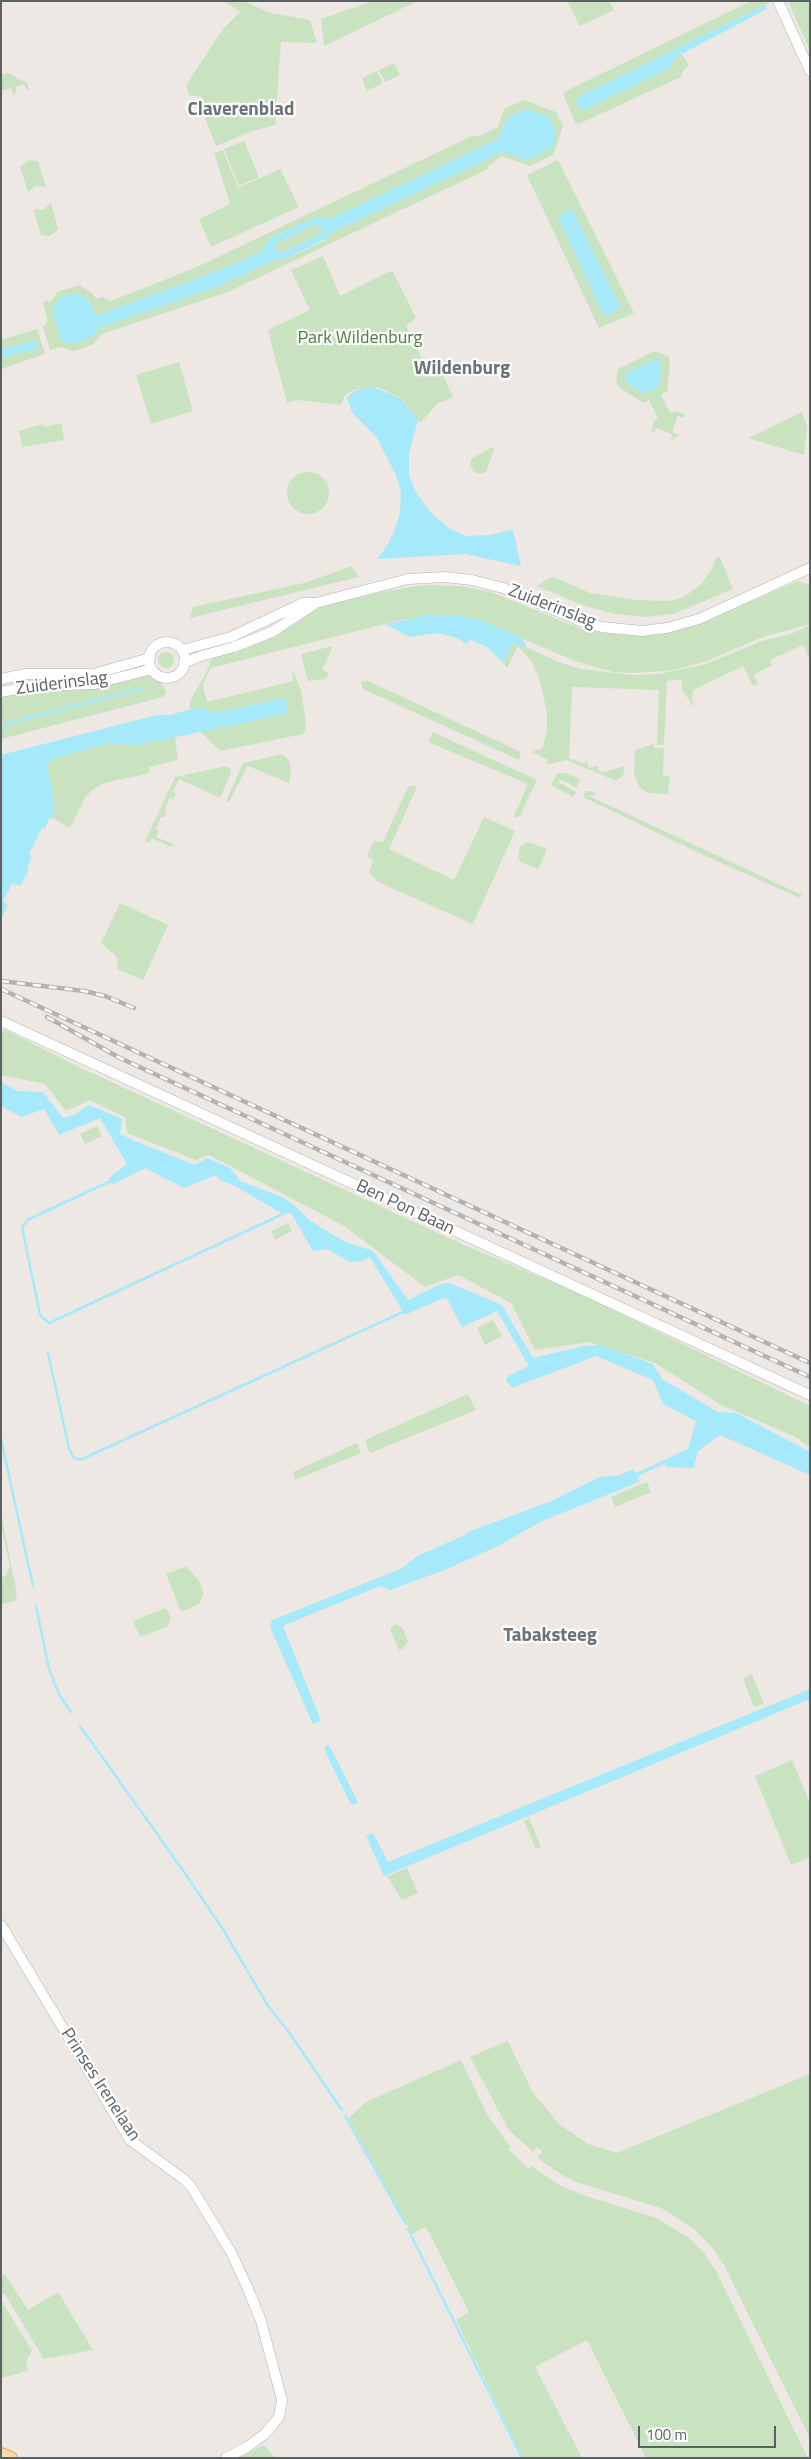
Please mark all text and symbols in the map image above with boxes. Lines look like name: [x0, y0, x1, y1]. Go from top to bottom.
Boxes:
district label: Claverenblad: [188, 99, 294, 121]
park label: Park Wildenburg: [297, 328, 423, 350]
district label: Wildenburg: [414, 358, 510, 380]
street label: Zuiderinslag: [505, 580, 599, 634]
street label: Zuiderinslag: [15, 668, 109, 700]
street label: Ben Pon Baan: [352, 1176, 458, 1240]
district label: Tabaksteeg: [503, 1625, 597, 1647]
street label: Prinses Irenelaan: [55, 2024, 145, 2146]
scale bar: [641, 2416, 778, 2448]
text: 100 m: [646, 2423, 687, 2446]

